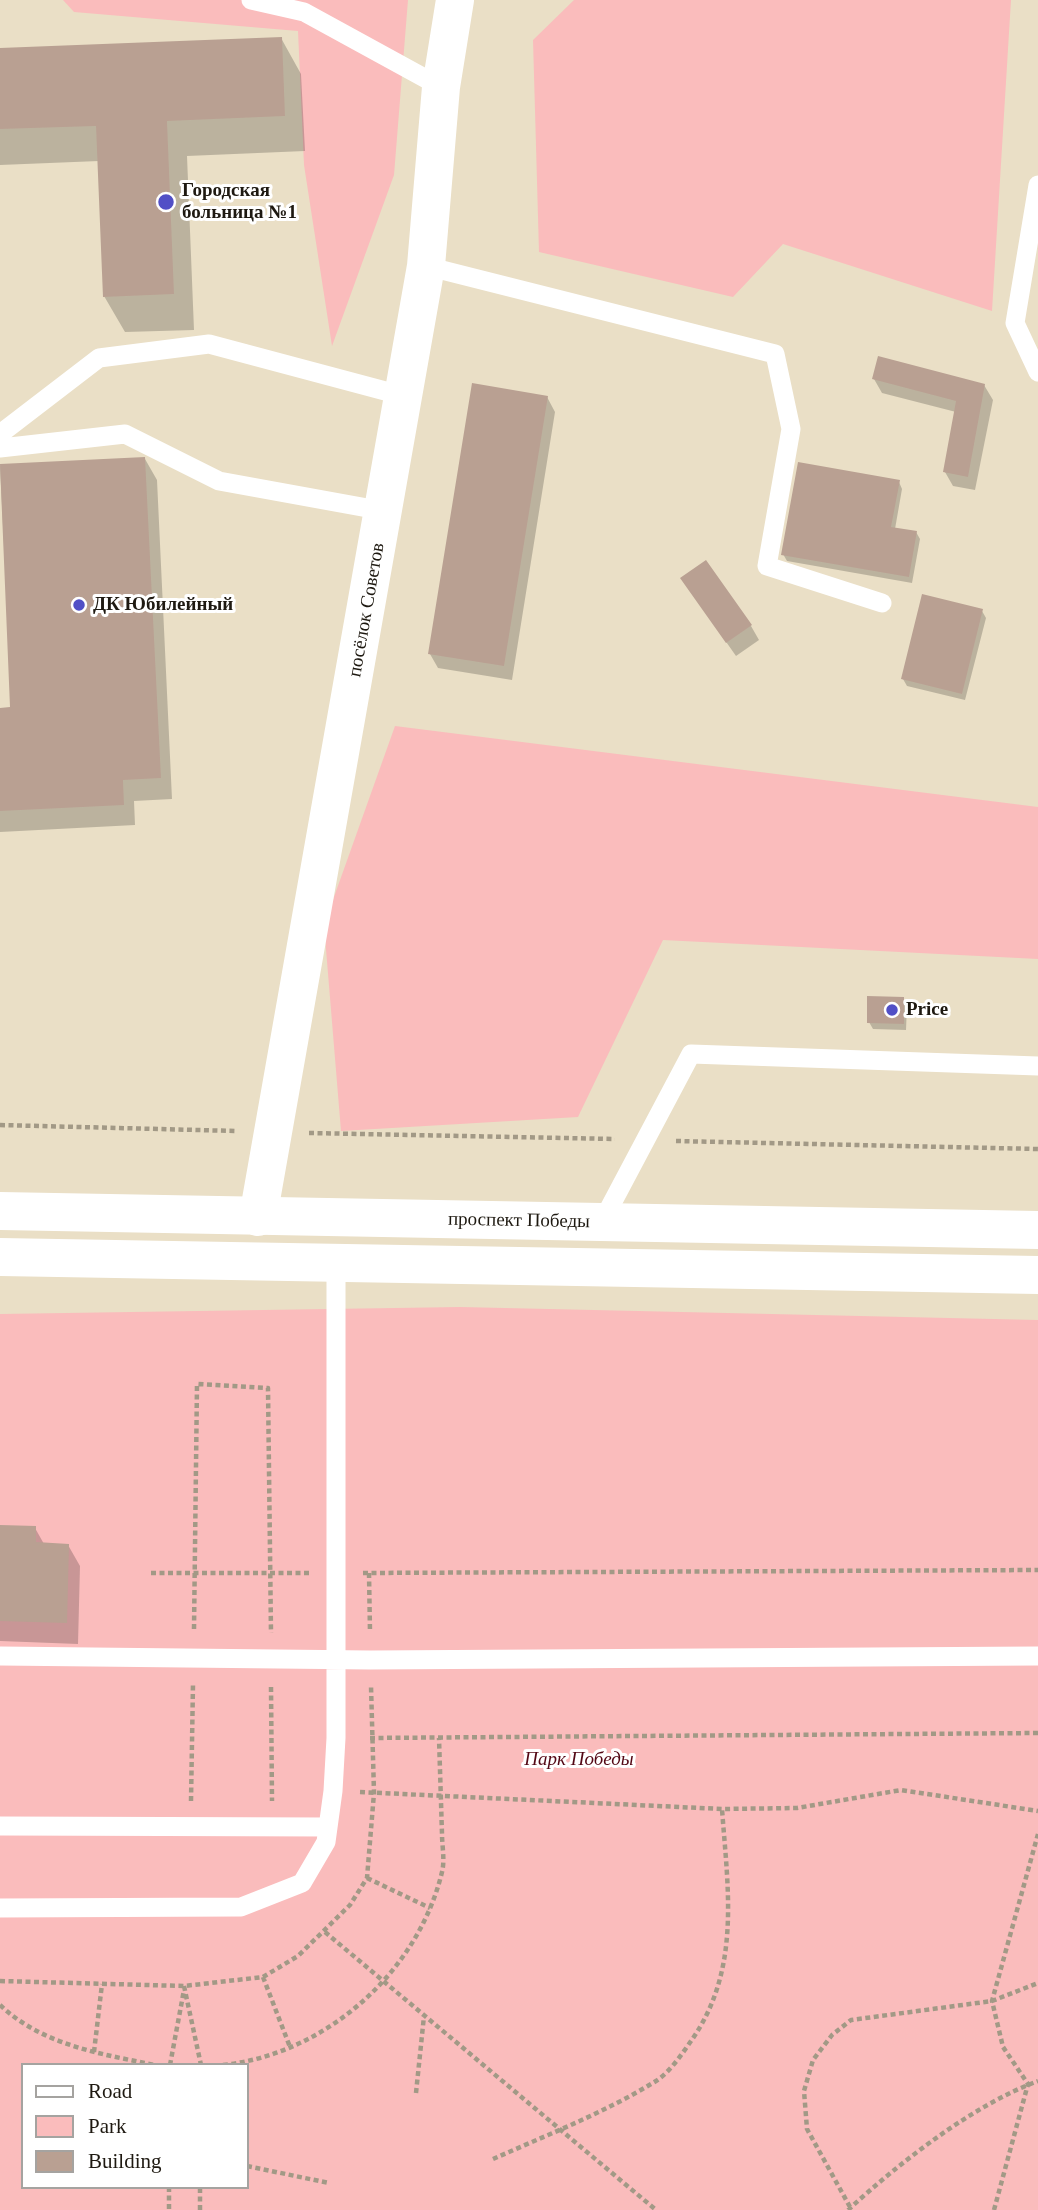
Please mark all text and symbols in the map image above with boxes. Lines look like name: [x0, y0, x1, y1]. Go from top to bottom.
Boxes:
place label: Городская больница №1: [182, 180, 297, 224]
marker: Городская больница №1: [156, 192, 176, 212]
street label: посёлок Советов: [344, 541, 390, 679]
place label: ДК Юбилейный: [93, 594, 233, 616]
marker: ДК Юбилейный: [71, 597, 87, 613]
place label: Price: [906, 999, 948, 1021]
marker: Price: [884, 1002, 900, 1018]
street label: проспект Победы: [448, 1208, 590, 1234]
park label: Парк Победы: [524, 1749, 634, 1771]
legend: [21, 2063, 248, 2189]
text: Road: [88, 2079, 132, 2103]
text: Park: [88, 2114, 127, 2138]
text: Building: [88, 2149, 162, 2173]

